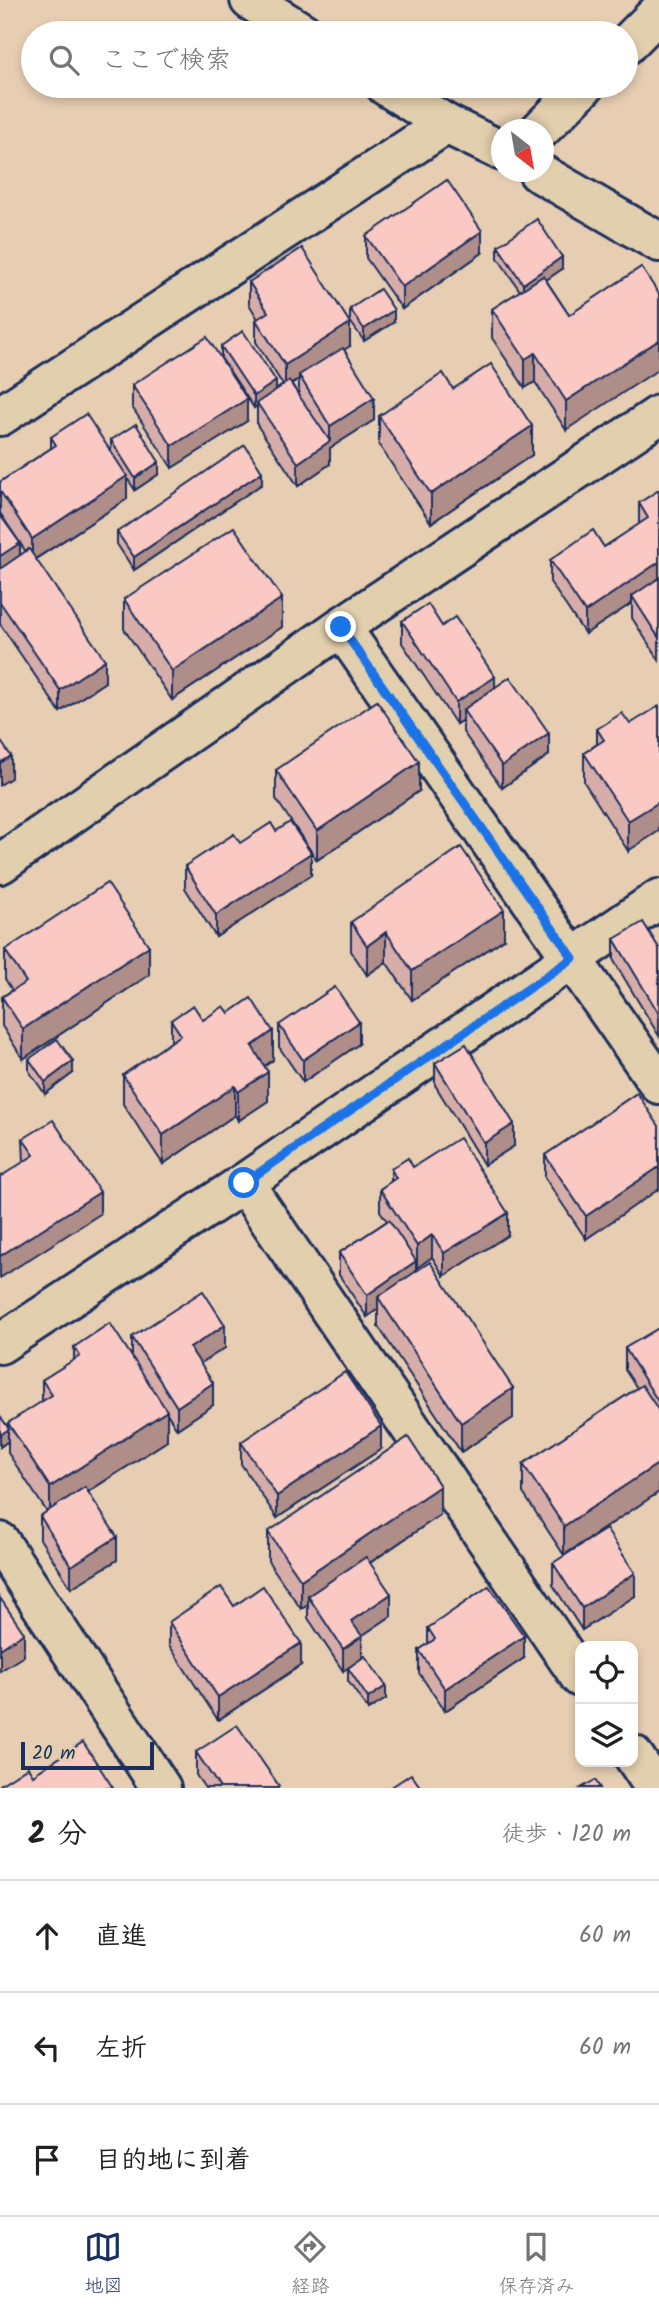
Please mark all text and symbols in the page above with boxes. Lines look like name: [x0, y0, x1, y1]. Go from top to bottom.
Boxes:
search box: [21, 21, 638, 98]
text: ここで検索: [101, 40, 231, 82]
icon: search: [45, 41, 83, 79]
north arrow: [491, 119, 554, 182]
route end: [325, 611, 356, 642]
route start: [228, 1167, 259, 1198]
map controls: [575, 1641, 638, 1767]
button: locate: [575, 1641, 638, 1704]
button: layers: [575, 1704, 638, 1767]
scale bar: [21, 1739, 154, 1771]
text: 20 m: [32, 1739, 75, 1769]
text: 2 分: [28, 1811, 87, 1859]
text: 徒歩 · 120 m: [501, 1817, 631, 1853]
text: 直進: [95, 1916, 147, 1958]
icon: ahead: [28, 1917, 66, 1955]
text: 60 m: [579, 1918, 631, 1954]
text: 左折: [95, 2028, 147, 2070]
icon: left: [28, 2029, 66, 2067]
text: 60 m: [579, 2030, 631, 2066]
text: 目的地に到着: [95, 2140, 251, 2182]
icon: arrive: [28, 2141, 66, 2179]
tab: 地図: [84, 2228, 123, 2302]
tab: 経路: [291, 2228, 330, 2302]
tab: 保存済み: [498, 2228, 575, 2302]

